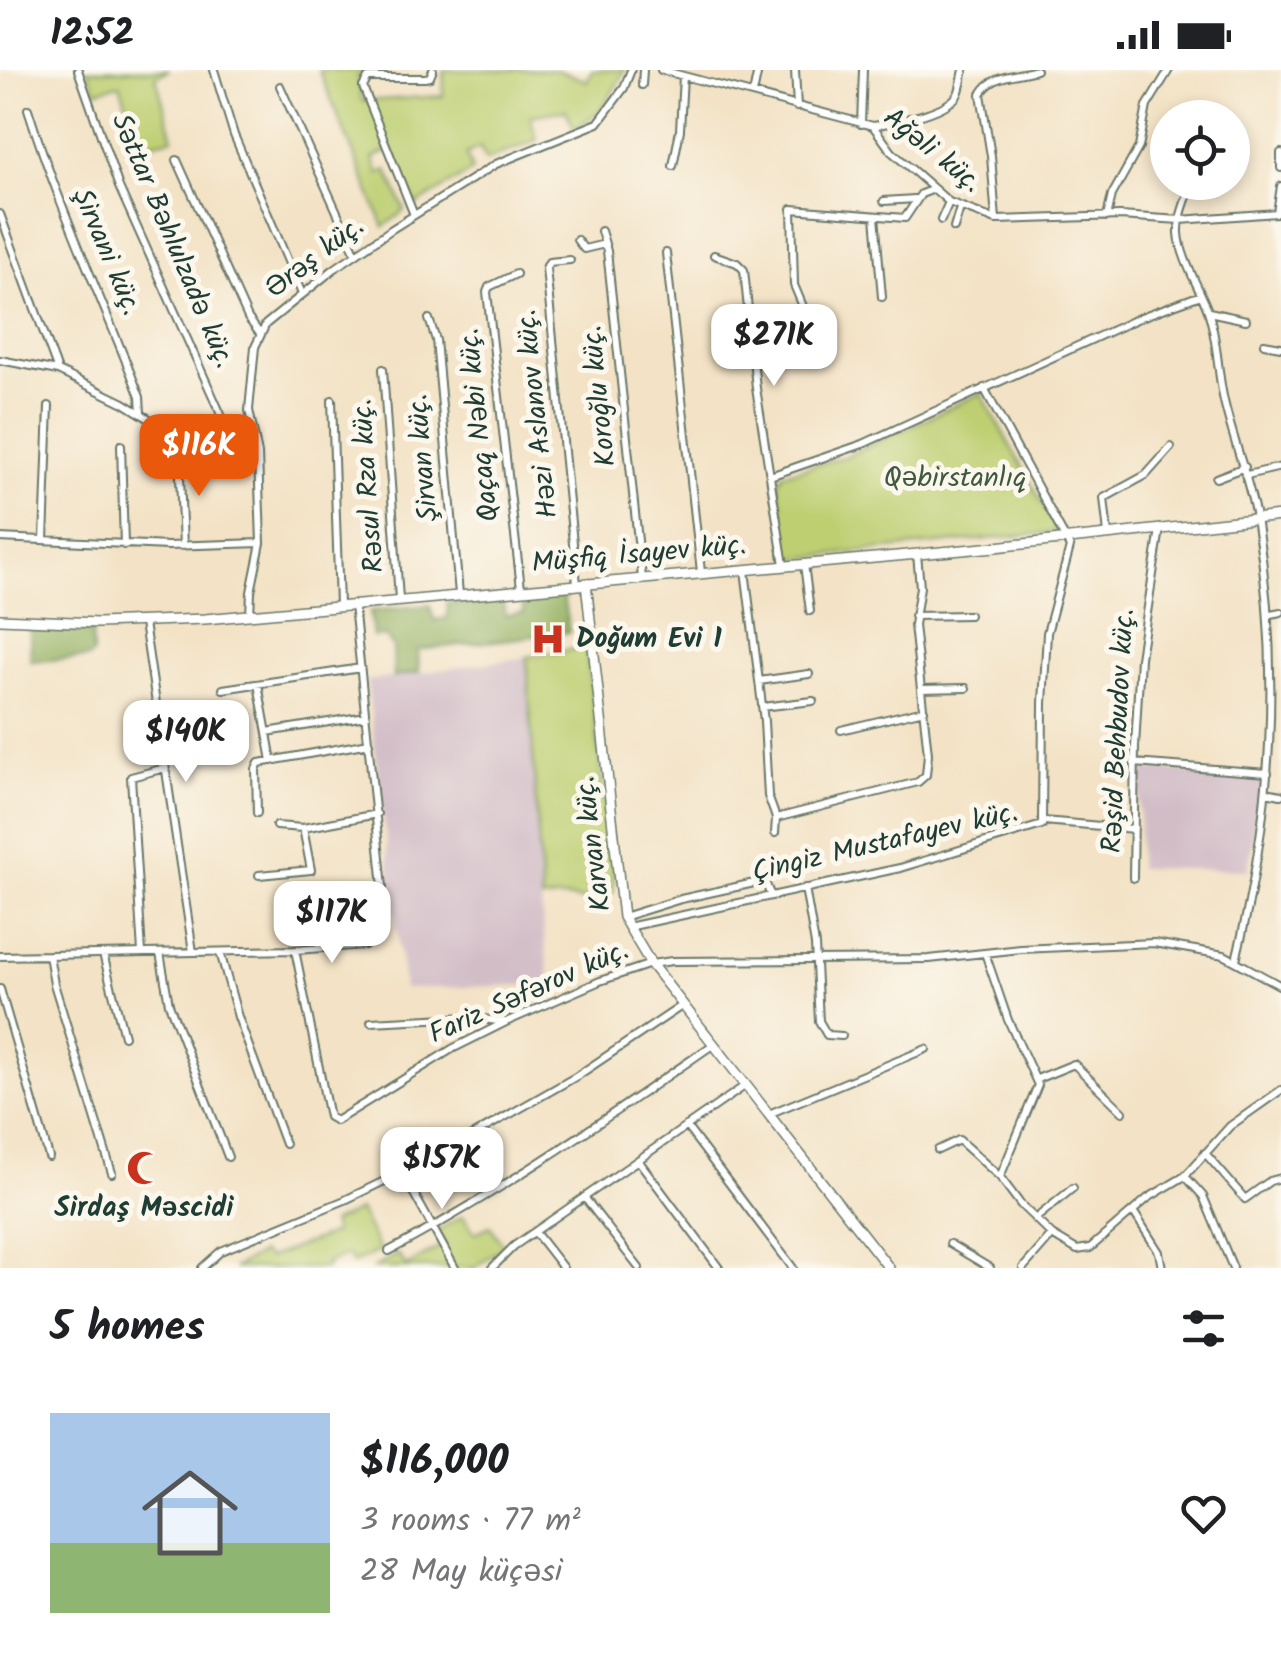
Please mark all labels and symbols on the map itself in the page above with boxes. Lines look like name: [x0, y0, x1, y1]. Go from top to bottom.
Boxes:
street label: Ağəli küç.: [873, 97, 991, 205]
street label: Səttar Bəhlulzadə küç.: [98, 106, 246, 376]
street label: Şirvani küç.: [59, 181, 153, 323]
street label: Ərəş küç.: [256, 205, 374, 311]
pin: $271K: [704, 304, 844, 389]
street label: Həzi Aslanov küç.: [505, 307, 571, 521]
street label: Koroğlu küç.: [570, 323, 630, 469]
street label: Qaçaq Nəbi küç.: [447, 326, 513, 524]
street label: Şirvan küç.: [396, 392, 452, 524]
street label: Rəsul Rza küç.: [340, 398, 398, 574]
pin: $116K: [129, 414, 269, 499]
park label: Qəbirstanlıq: [884, 456, 1026, 501]
street label: Müşfiq İsayev küç.: [530, 523, 748, 587]
street label: Rəşid Behbudov küç.: [1090, 608, 1148, 854]
place label: Doğum Evi 1: [576, 617, 722, 662]
hospital icon: Doğum Evi 1: [529, 620, 567, 658]
pin: $140K: [116, 700, 256, 785]
street label: Karvan küç.: [563, 774, 625, 914]
street label: Çingiz Mustafayev küç.: [748, 791, 1022, 895]
pin: $117K: [262, 881, 402, 966]
street label: Fariz Səfərov küç.: [422, 929, 636, 1057]
pin: $157K: [372, 1127, 512, 1212]
mosque icon: Sirdaş Məscidi: [125, 1149, 163, 1187]
place label: Sirdaş Məscidi: [54, 1186, 234, 1231]

